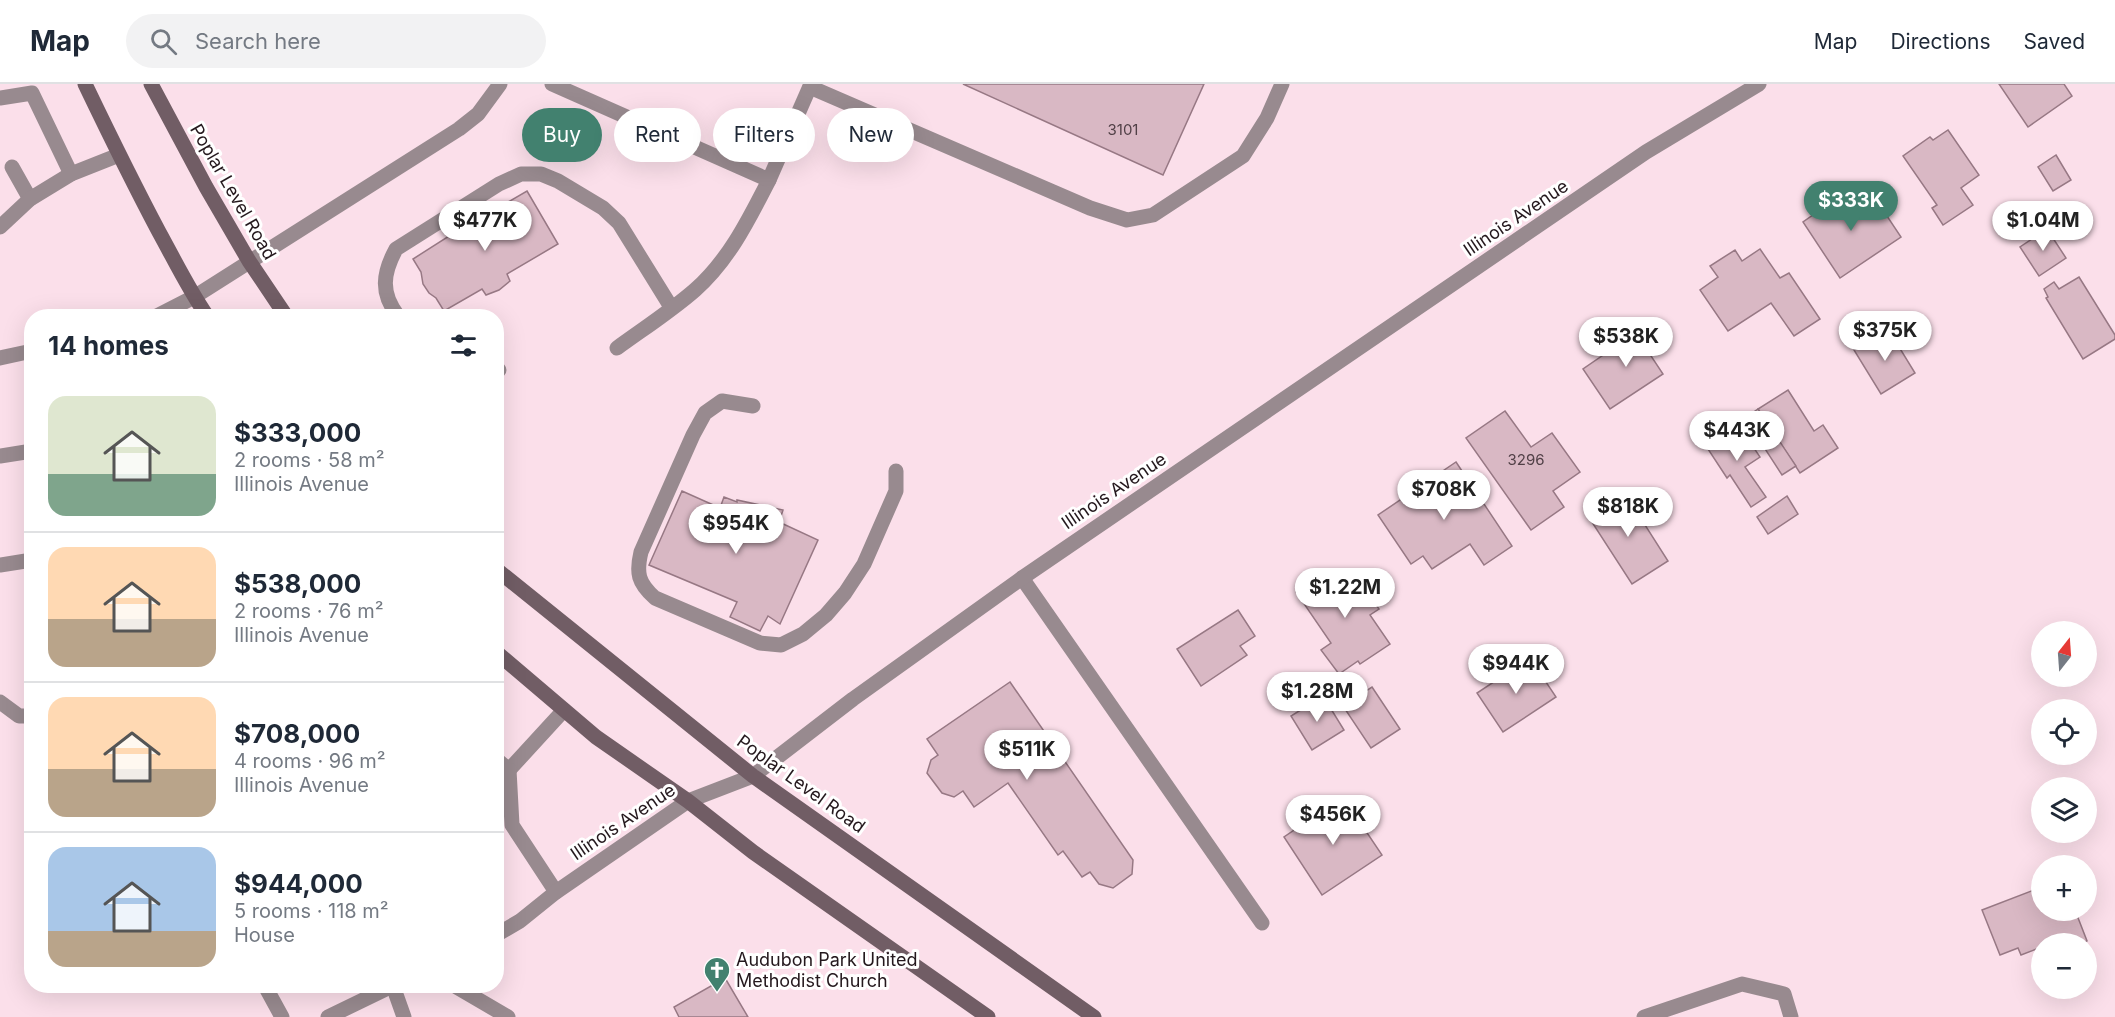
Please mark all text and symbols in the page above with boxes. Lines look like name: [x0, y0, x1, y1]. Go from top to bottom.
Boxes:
search box: [126, 14, 546, 68]
text: Map: [30, 24, 90, 58]
icon: search: [147, 25, 180, 58]
text: Search here: [195, 28, 321, 54]
text: Map: [1814, 29, 1857, 54]
text: Directions: [1890, 29, 1991, 54]
text: Saved: [2024, 29, 2085, 54]
chip: Buy: [522, 108, 602, 162]
chip: Rent: [614, 108, 701, 162]
chip: Filters: [713, 108, 815, 162]
chip: New: [827, 108, 914, 162]
street label: Poplar Level Road: [186, 120, 281, 263]
house number: 3101: [1108, 120, 1138, 139]
street label: Illinois Avenue: [1459, 175, 1572, 260]
pin: $333K: [1809, 181, 1893, 232]
text: $333K: [1818, 188, 1884, 212]
pin: $477K: [443, 201, 527, 252]
pin: $1.04M: [1994, 201, 2092, 252]
text: $477K: [453, 208, 517, 232]
text: $1.04M: [2006, 208, 2080, 232]
pin: $375K: [1843, 311, 1927, 362]
pin: $538K: [1584, 317, 1668, 368]
text: $375K: [1853, 318, 1917, 342]
text: $538K: [1593, 324, 1659, 348]
icon: filters: [447, 329, 480, 362]
text: 14 homes: [48, 330, 169, 361]
pin: $443K: [1695, 411, 1779, 462]
text: $333,000: [234, 417, 361, 448]
text: $443K: [1703, 418, 1771, 442]
icon: home: [96, 420, 168, 492]
text: 2 rooms · 58 m²: [234, 448, 385, 472]
street label: Illinois Avenue: [1057, 448, 1170, 533]
house number: 3296: [1507, 450, 1545, 469]
pin: $708K: [1402, 470, 1486, 521]
text: Illinois Avenue: [234, 472, 369, 496]
text: $708K: [1411, 477, 1477, 501]
pin: $818K: [1586, 487, 1670, 538]
text: $818K: [1597, 494, 1659, 518]
pin: $954K: [694, 504, 778, 555]
text: $954K: [703, 511, 769, 535]
text: $538,000: [234, 568, 361, 599]
pin: $1.22M: [1296, 568, 1394, 619]
icon: home: [96, 571, 168, 643]
text: $1.22M: [1309, 575, 1381, 599]
text: 2 rooms · 76 m²: [234, 599, 383, 623]
north arrow: [2031, 621, 2097, 687]
map controls: [2031, 621, 2097, 999]
text: Illinois Avenue: [234, 623, 369, 647]
pin: $944K: [1474, 644, 1558, 695]
text: $944K: [1482, 651, 1550, 675]
pin: $1.28M: [1268, 672, 1366, 723]
text: $1.28M: [1281, 679, 1353, 703]
button: locate: [2031, 699, 2097, 765]
text: $708,000: [234, 718, 360, 749]
icon: home: [96, 721, 168, 793]
street label: Poplar Level Road: [733, 730, 869, 837]
pin: $511K: [985, 730, 1069, 781]
text: $511K: [998, 737, 1056, 761]
text: 4 rooms · 96 m²: [234, 749, 386, 773]
text: Illinois Avenue: [234, 773, 369, 797]
button: layers: [2031, 777, 2097, 843]
street label: Illinois Avenue: [566, 779, 679, 864]
pin: $456K: [1291, 795, 1375, 846]
text: $456K: [1300, 802, 1366, 826]
button: +: [2031, 855, 2097, 921]
text: $944,000: [234, 868, 363, 899]
icon: home: [96, 871, 168, 943]
text: 5 rooms · 118 m²: [234, 899, 389, 923]
text: House: [234, 923, 295, 947]
button: −: [2031, 933, 2097, 999]
place label: Audubon Park United Methodist Church: [736, 949, 917, 991]
church icon: Audubon Park United Methodist Church: [702, 955, 732, 993]

